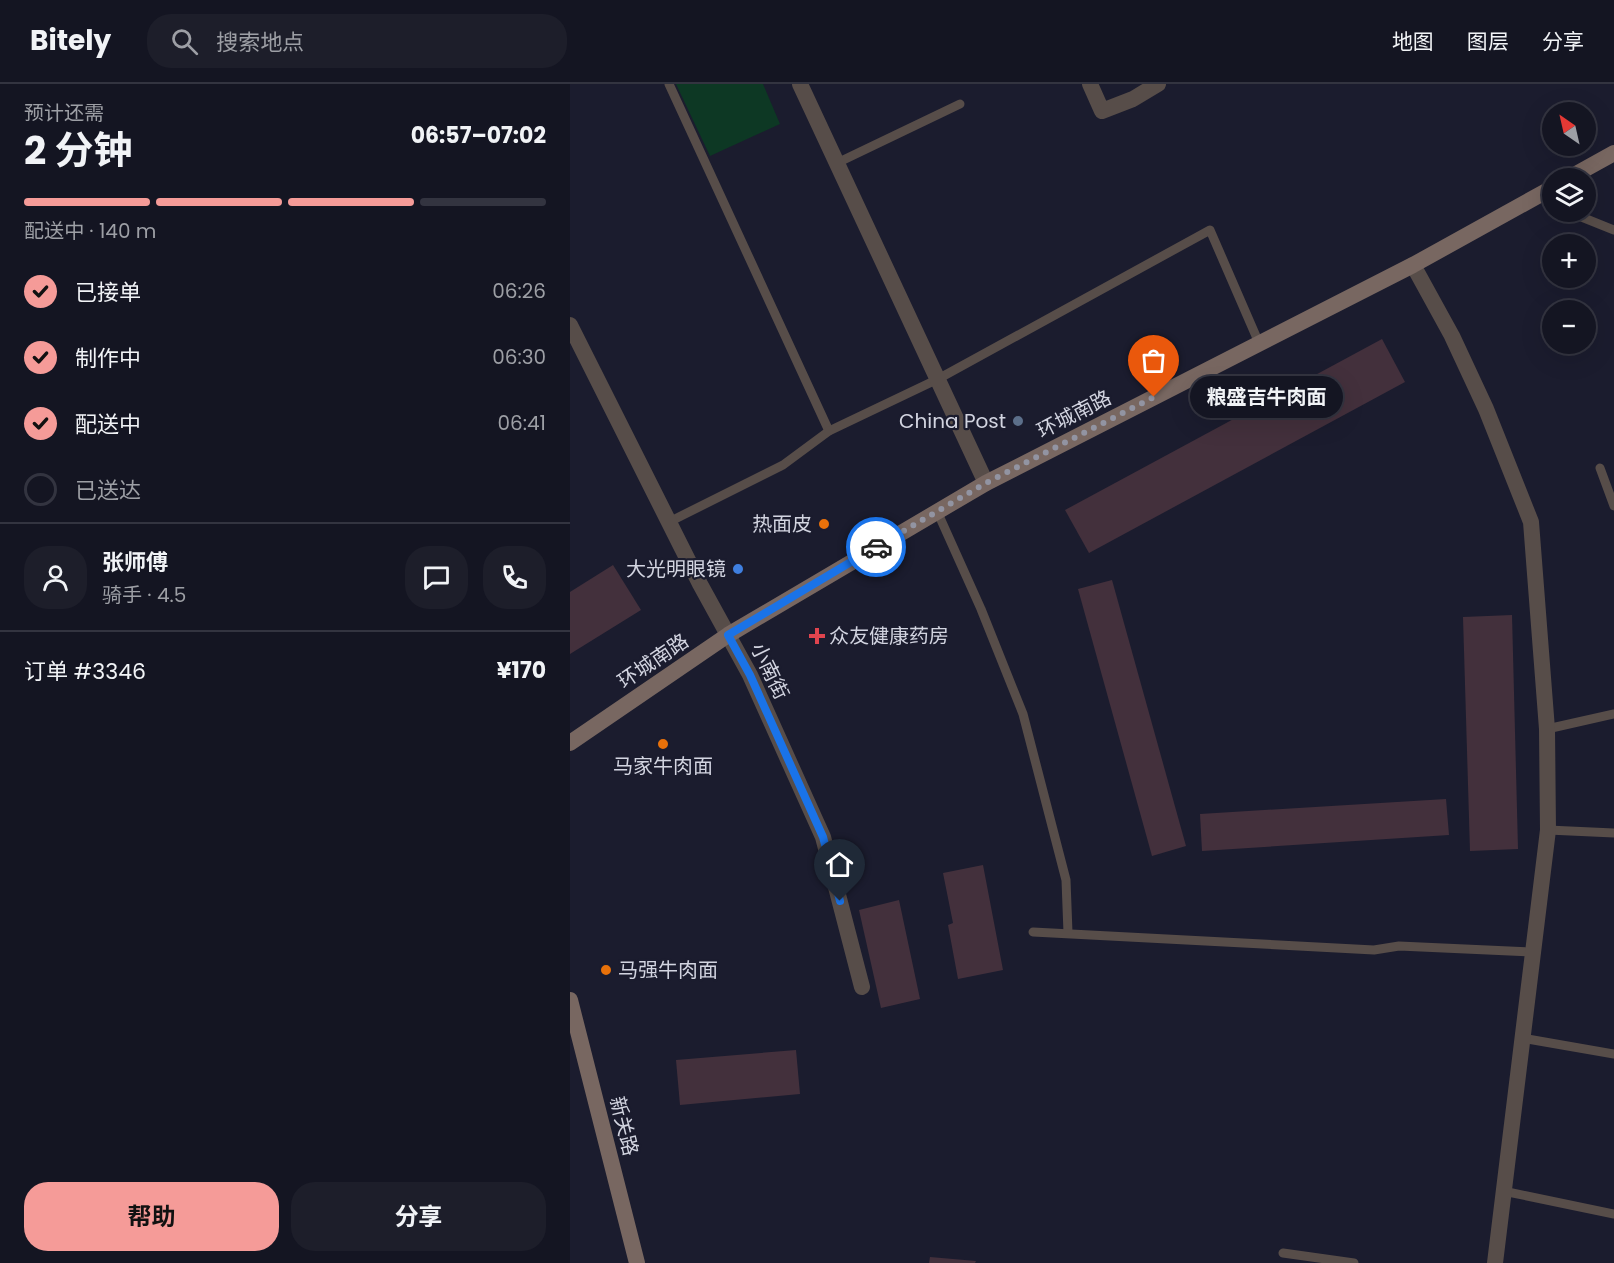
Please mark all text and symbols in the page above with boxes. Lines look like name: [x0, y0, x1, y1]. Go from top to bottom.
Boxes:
search box: [147, 14, 567, 68]
text: Bitely: [30, 21, 111, 60]
icon: search: [168, 25, 201, 58]
text: 搜索地点: [216, 27, 304, 58]
text: 地图: [1392, 27, 1434, 56]
text: 图层: [1467, 27, 1509, 56]
text: 分享: [1542, 27, 1584, 56]
text: 预计还需: [24, 99, 104, 127]
north arrow: [1542, 102, 1596, 156]
map controls: [1542, 102, 1596, 354]
text: 06:57–07:02: [411, 120, 546, 151]
text: 2 分钟: [24, 123, 133, 178]
button: layers: [1542, 168, 1596, 222]
text: 配送中 · 140 m: [24, 217, 156, 245]
button: +: [1542, 234, 1596, 288]
icon: check: [24, 275, 57, 308]
text: 已接单: [75, 277, 141, 308]
text: 06:26: [492, 277, 546, 305]
button: −: [1542, 300, 1596, 354]
pin: [1128, 335, 1179, 397]
icon: check: [24, 341, 57, 374]
text: 制作中: [75, 343, 141, 374]
text: 06:30: [492, 343, 546, 371]
icon: bag: [1137, 344, 1170, 377]
callout: 粮盛吉牛肉面: [1190, 376, 1343, 418]
street label: 环城南路: [1032, 383, 1116, 445]
text: 粮盛吉牛肉面: [1207, 383, 1327, 411]
icon: check: [24, 407, 57, 440]
place label: China Post: [899, 407, 1006, 435]
text: 配送中: [75, 409, 141, 440]
text: 06:41: [498, 409, 546, 437]
marker: China Post: [1011, 414, 1025, 428]
text: 已送达: [75, 475, 141, 506]
place label: 热面皮: [752, 510, 812, 538]
marker: 热面皮: [817, 517, 831, 531]
courier: [846, 517, 906, 577]
icon: car: [860, 531, 893, 564]
button: person: [24, 546, 87, 609]
button: chat: [405, 546, 468, 609]
button: phone: [483, 546, 546, 609]
text: 张师傅: [102, 547, 168, 578]
place label: 大光明眼镜: [626, 555, 726, 583]
marker: 大光明眼镜: [731, 562, 745, 576]
text: 骑手 · 4.5: [102, 581, 186, 609]
place label: 众友健康药房: [829, 622, 949, 650]
street label: 环城南路: [612, 627, 694, 695]
marker: 众友健康药房: [810, 629, 824, 643]
street label: 小南街: [744, 638, 796, 704]
text: ¥170: [497, 655, 546, 686]
text: 订单 #3346: [24, 656, 146, 687]
marker: 马家牛肉面: [656, 737, 670, 751]
place label: 马家牛肉面: [613, 752, 713, 780]
pin: [814, 839, 865, 901]
icon: home: [823, 848, 856, 881]
place label: 马强牛肉面: [618, 956, 718, 984]
marker: 马强牛肉面: [599, 963, 613, 977]
street label: 新关路: [603, 1094, 645, 1158]
button: 帮助: [24, 1182, 279, 1251]
button: 分享: [291, 1182, 546, 1251]

